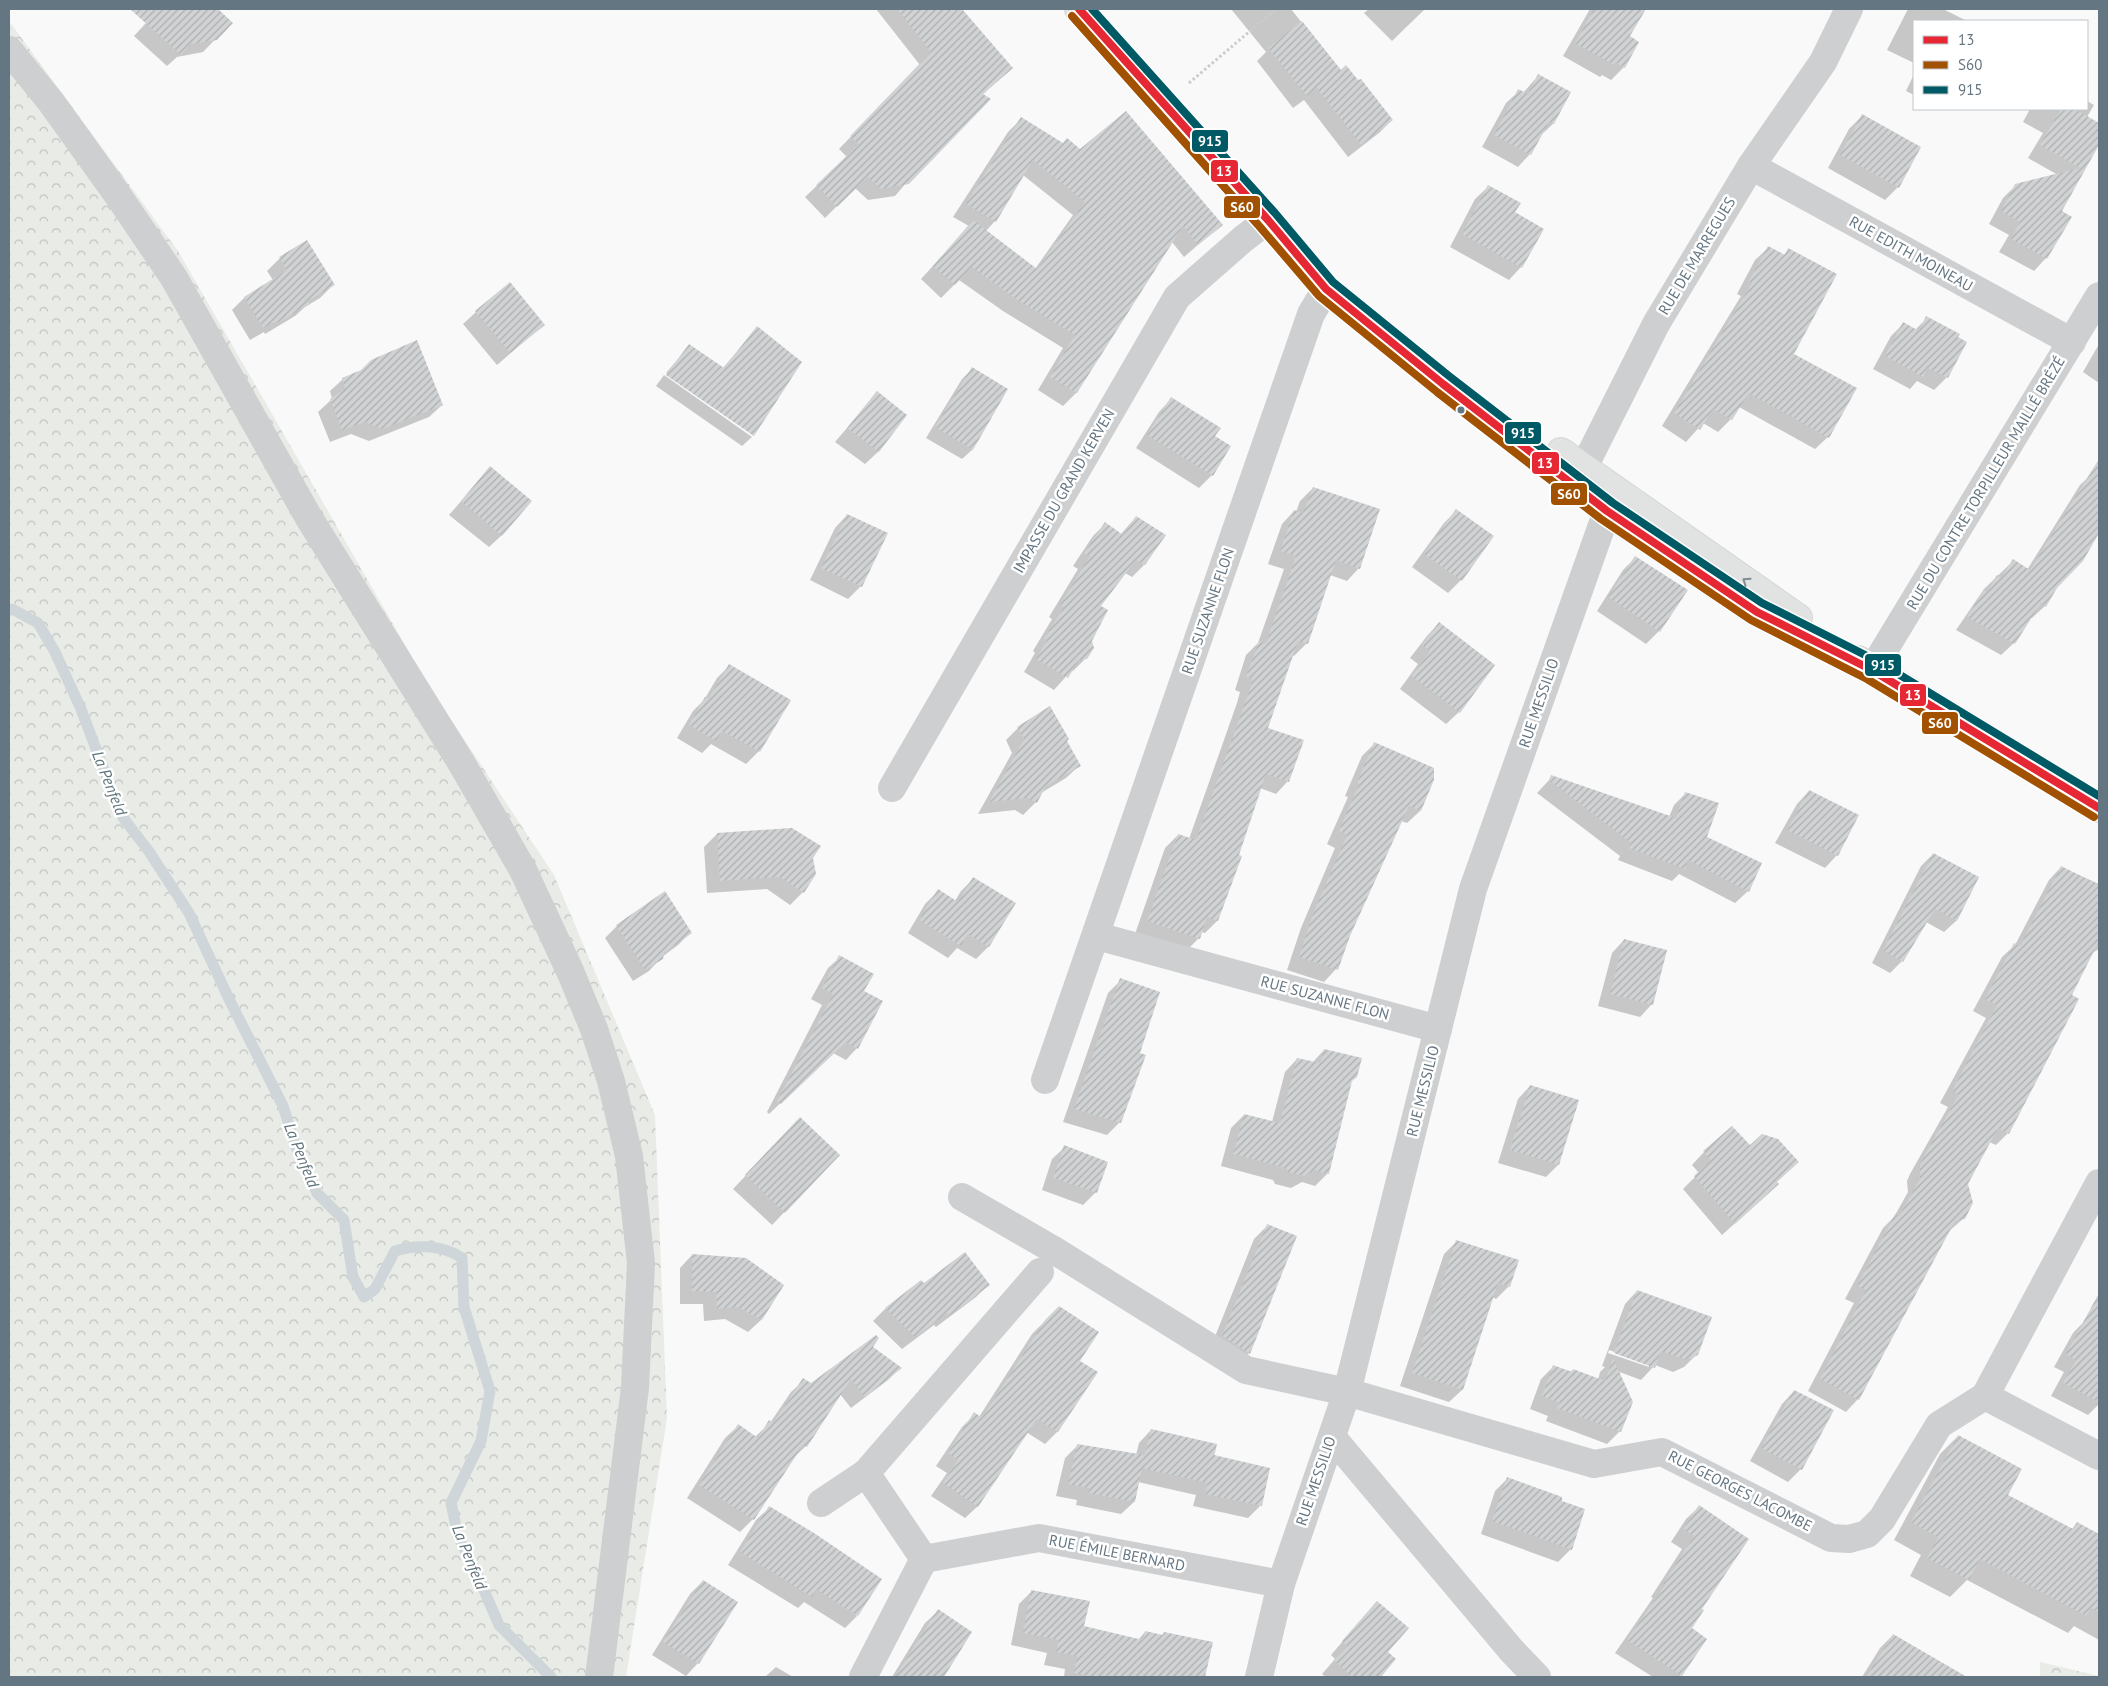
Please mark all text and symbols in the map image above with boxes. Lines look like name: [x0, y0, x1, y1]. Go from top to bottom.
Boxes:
legend: [1913, 20, 2088, 110]
text: 13: [1958, 30, 1974, 49]
text: S60: [1958, 55, 1982, 74]
text: 915: [1958, 80, 1983, 99]
line badge: 915: [1191, 129, 1229, 153]
text: 915: [1198, 132, 1222, 150]
line badge: 13: [1210, 159, 1239, 183]
text: 13: [1216, 162, 1232, 180]
street label: RUE DE MARREGUES: [1654, 193, 1739, 318]
line badge: S60: [1223, 195, 1261, 219]
text: S60: [1230, 198, 1254, 216]
street label: RUE EDITH MOINEAU: [1846, 212, 1976, 295]
street label: RUE DU CONTRE TORPILLEUR MAILLÉ BRÉZÉ: [1902, 353, 2069, 613]
street label: IMPASSE DU GRAND KERVEN: [1009, 405, 1118, 576]
unlabelled marker: [1456, 405, 1466, 415]
line badge: 915: [1504, 421, 1542, 445]
text: 915: [1511, 424, 1535, 442]
line badge: 13: [1531, 451, 1560, 475]
text: 13: [1537, 454, 1553, 472]
line badge: S60: [1550, 482, 1588, 506]
text: S60: [1557, 485, 1581, 503]
street label: RUE SUZANNE FLON: [1177, 545, 1238, 676]
one-way arrow: [1742, 578, 1752, 587]
line badge: 915: [1864, 653, 1902, 677]
street label: RUE MESSILIO: [1514, 656, 1563, 750]
text: 915: [1871, 656, 1895, 674]
line badge: 13: [1899, 683, 1927, 707]
text: 13: [1905, 686, 1921, 704]
line badge: S60: [1921, 711, 1959, 735]
text: S60: [1928, 714, 1952, 732]
water label: La Penfeld: [88, 748, 132, 819]
street label: RUE SUZANNE FLON: [1259, 971, 1391, 1024]
street label: RUE MESSILIO: [1402, 1043, 1443, 1138]
water label: La Penfeld: [280, 1120, 324, 1191]
street label: RUE MESSILIO: [1291, 1434, 1340, 1528]
street label: RUE GEORGES LACOMBE: [1665, 1446, 1815, 1535]
water label: La Penfeld: [448, 1522, 492, 1593]
street label: RUE ÉMILE BERNARD: [1047, 1530, 1187, 1575]

